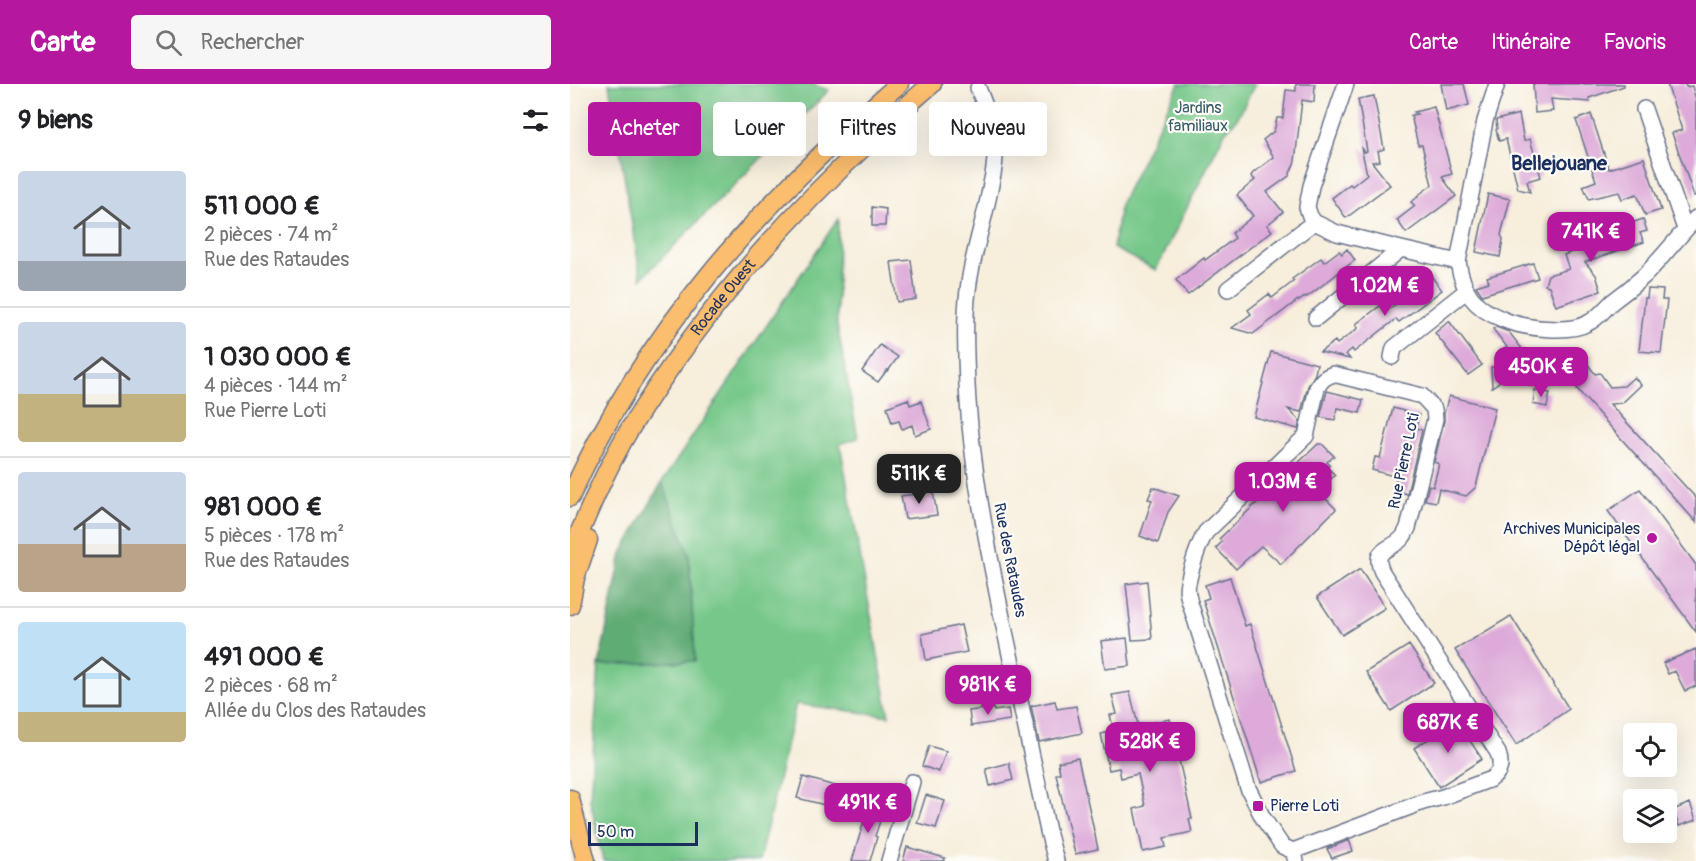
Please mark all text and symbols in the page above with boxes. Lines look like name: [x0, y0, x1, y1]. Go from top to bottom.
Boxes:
search box: [131, 15, 551, 69]
text: Carte: [30, 25, 95, 60]
icon: search: [152, 26, 185, 59]
text: Rechercher: [200, 28, 304, 56]
text: Carte: [1409, 29, 1458, 56]
text: Itinéraire: [1491, 29, 1571, 56]
text: Favoris: [1604, 29, 1666, 56]
park label: Jardins familiaux: [1168, 98, 1228, 136]
chip: Acheter: [588, 102, 701, 156]
chip: Louer: [713, 102, 806, 156]
chip: Filtres: [818, 102, 917, 156]
chip: Nouveau: [929, 102, 1047, 156]
text: 9 biens: [18, 104, 93, 136]
icon: filters: [519, 104, 552, 137]
district label: Bellejouane: [1511, 151, 1608, 176]
text: 511 000 €: [204, 190, 320, 222]
icon: home: [66, 195, 138, 267]
pin: 741K €: [1542, 212, 1640, 263]
text: 741K €: [1561, 219, 1621, 244]
text: 2 pièces · 74 m²: [204, 222, 338, 247]
text: Rue des Rataudes: [204, 247, 349, 272]
street label: Rocade Ouest: [687, 255, 760, 340]
pin: 1.02M €: [1330, 266, 1440, 317]
text: 1.02M €: [1351, 273, 1419, 298]
text: 1 030 000 €: [204, 341, 352, 373]
icon: home: [66, 346, 138, 418]
pin: 450K €: [1492, 347, 1590, 398]
text: 450K €: [1508, 354, 1574, 379]
text: 4 pièces · 144 m²: [204, 373, 348, 398]
text: Rue Pierre Loti: [204, 398, 326, 423]
street label: Rue Pierre Loti: [1384, 411, 1424, 511]
pin: 511K €: [870, 454, 968, 505]
text: 511K €: [891, 461, 947, 486]
pin: 1.03M €: [1228, 462, 1338, 513]
text: 1.03M €: [1249, 469, 1317, 494]
text: 981 000 €: [204, 491, 322, 523]
icon: home: [66, 496, 138, 568]
street label: Rue des Rataudes: [989, 501, 1031, 619]
place label: Archives Municipales Dépôt légal: [1503, 519, 1640, 557]
text: 5 pièces · 178 m²: [204, 523, 344, 548]
marker: Archives Municipales Dépôt légal: [1645, 531, 1659, 545]
text: Rue des Rataudes: [204, 548, 349, 573]
text: 491 000 €: [204, 641, 324, 673]
icon: home: [66, 646, 138, 718]
pin: 981K €: [939, 665, 1037, 716]
text: 981K €: [959, 672, 1017, 697]
text: 2 pièces · 68 m²: [204, 673, 338, 698]
text: Allée du Clos des Rataudes: [204, 698, 426, 723]
pin: 687K €: [1399, 703, 1497, 754]
text: 687K €: [1417, 710, 1479, 735]
pin: 528K €: [1101, 722, 1199, 773]
map controls: [1623, 723, 1677, 843]
button: locate: [1623, 723, 1677, 777]
text: 528K €: [1119, 729, 1181, 754]
pin: 491K €: [819, 783, 917, 834]
button: layers: [1623, 789, 1677, 843]
text: 491K €: [838, 790, 898, 815]
place label: Pierre Loti: [1270, 796, 1339, 816]
marker: Pierre Loti: [1251, 799, 1265, 813]
scale bar: [588, 819, 698, 846]
text: 50 m: [597, 822, 634, 842]

